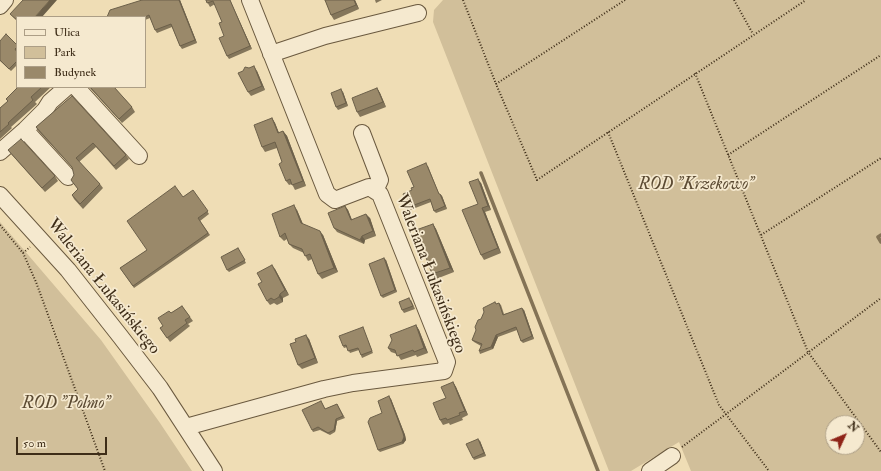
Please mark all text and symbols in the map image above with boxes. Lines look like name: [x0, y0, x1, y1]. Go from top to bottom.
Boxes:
legend: [16, 16, 146, 88]
text: Ulica: [54, 25, 80, 40]
text: Park: [54, 45, 76, 60]
text: Budynek: [54, 65, 96, 80]
park label: ROD "Krzekowo": [638, 175, 754, 195]
street label: Waleriana Łukasińskiego: [390, 192, 470, 356]
street label: Waleriana Łukasińskiego: [42, 215, 164, 359]
park label: ROD "Polmo": [22, 394, 110, 414]
north arrow: [825, 415, 865, 455]
text: N: [845, 419, 861, 435]
scale bar: [18, 429, 109, 455]
text: 50 m: [23, 436, 46, 451]

